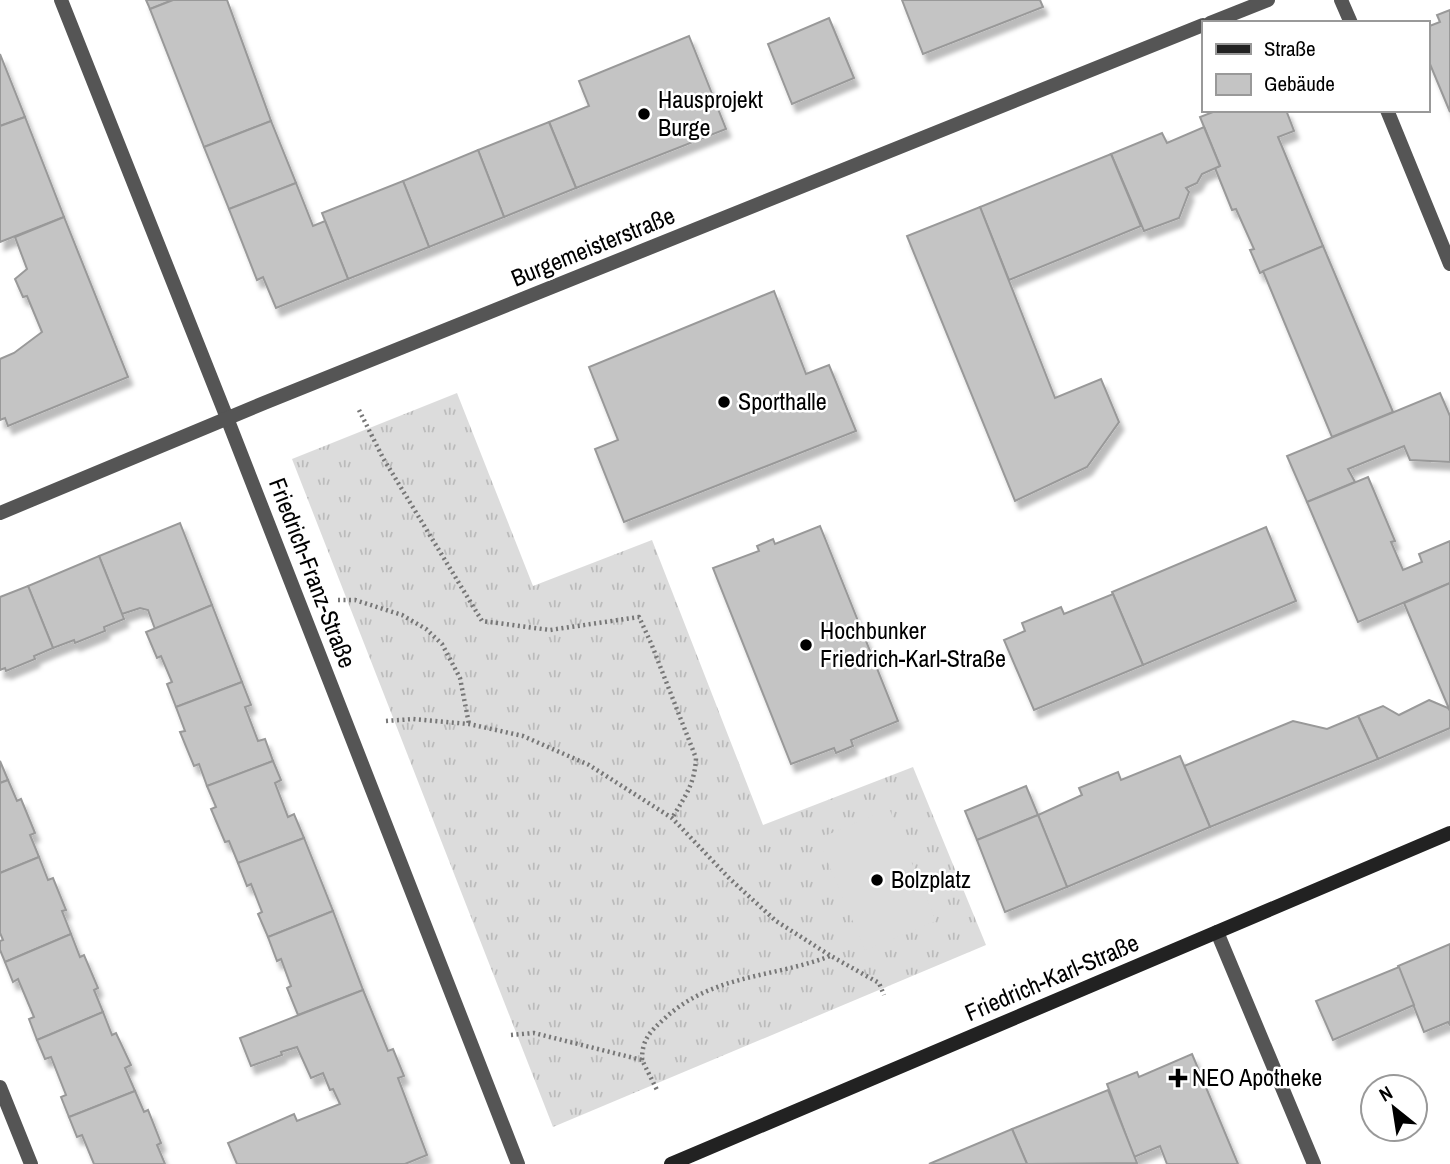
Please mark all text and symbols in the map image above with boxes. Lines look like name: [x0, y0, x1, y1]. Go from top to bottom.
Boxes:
legend: [1202, 21, 1429, 112]
text: Straße: [1264, 34, 1316, 63]
text: Gebäude: [1264, 69, 1335, 98]
place label: Hausprojekt Burge: [658, 83, 764, 143]
marker: Hausprojekt Burge: [636, 106, 652, 122]
street label: Burgemeisterstraße: [506, 199, 679, 293]
place label: Sporthalle: [738, 385, 827, 417]
marker: Sporthalle: [716, 394, 732, 410]
street label: Friedrich-Franz-Straße: [262, 473, 364, 672]
place label: Hochbunker Friedrich-Karl-Straße: [820, 614, 1006, 674]
marker: Hochbunker Friedrich-Karl-Straße: [798, 637, 814, 653]
place label: Bolzplatz: [891, 863, 971, 895]
marker: Bolzplatz: [869, 872, 885, 888]
street label: Friedrich-Karl-Straße: [960, 926, 1143, 1028]
place label: NEO Apotheke: [1192, 1061, 1322, 1093]
marker: NEO Apotheke: [1170, 1070, 1186, 1086]
north arrow: [1359, 1073, 1429, 1143]
text: N: [1374, 1079, 1397, 1107]

